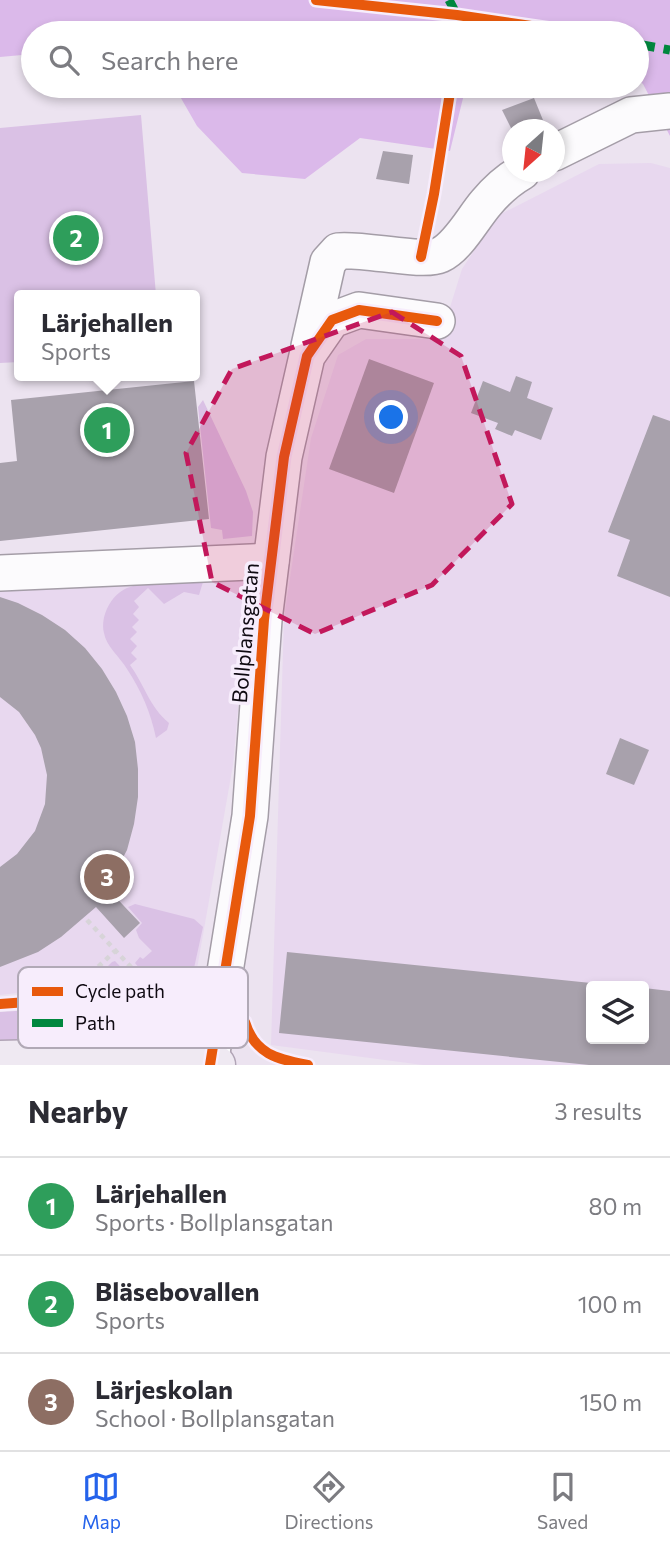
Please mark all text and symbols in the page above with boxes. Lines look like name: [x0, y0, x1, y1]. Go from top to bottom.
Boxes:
search box: [21, 21, 649, 98]
icon: search: [45, 41, 83, 79]
text: Search here: [101, 44, 239, 75]
north arrow: [502, 119, 565, 182]
pin: 2: [53, 212, 99, 264]
popup: [14, 290, 200, 381]
text: Lärjehallen: [41, 306, 173, 337]
text: Sports: [41, 337, 111, 365]
your location: [374, 400, 408, 434]
pin: 1: [84, 404, 130, 456]
street label: Bollplansgatan: [226, 562, 263, 704]
pin: 3: [84, 851, 130, 903]
legend: [18, 967, 248, 1048]
text: Cycle path: [75, 979, 165, 1002]
map controls: [586, 981, 649, 1044]
button: layers: [586, 981, 649, 1044]
text: Path: [75, 1011, 116, 1034]
text: Nearby: [28, 1092, 128, 1129]
text: 3 results: [555, 1097, 642, 1125]
text: Lärjehallen: [95, 1177, 227, 1208]
text: 1: [46, 1192, 56, 1220]
text: 80 m: [589, 1192, 642, 1220]
text: Sports · Bollplansgatan: [95, 1208, 334, 1236]
text: Bläsebovallen: [95, 1275, 260, 1306]
text: 2: [44, 1290, 58, 1318]
text: 100 m: [578, 1290, 642, 1318]
text: Sports: [95, 1306, 165, 1334]
text: Lärjeskolan: [95, 1373, 233, 1404]
text: 3: [44, 1388, 58, 1416]
text: 150 m: [579, 1388, 642, 1416]
text: School · Bollplansgatan: [95, 1404, 335, 1432]
tab: Map: [82, 1468, 121, 1533]
tab: Directions: [284, 1468, 374, 1533]
tab: Saved: [537, 1468, 588, 1533]

